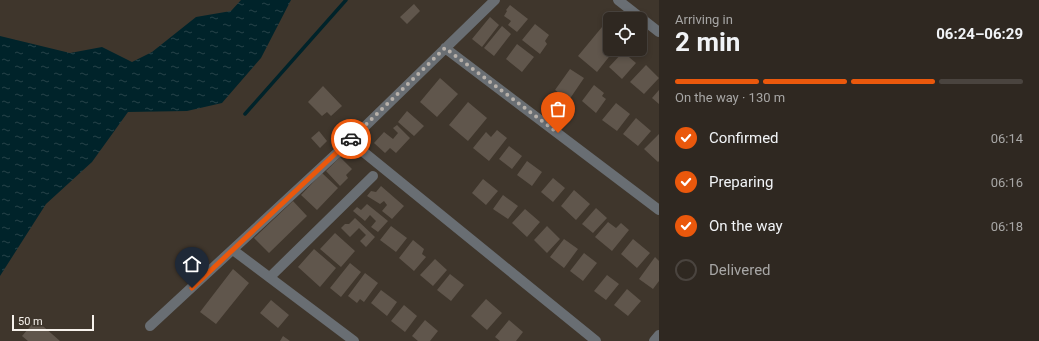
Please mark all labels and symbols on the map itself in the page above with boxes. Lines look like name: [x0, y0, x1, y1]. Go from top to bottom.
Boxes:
pin: [541, 92, 575, 133]
courier: [331, 119, 371, 159]
pin: [175, 247, 209, 288]
scale bar: [12, 313, 94, 332]

